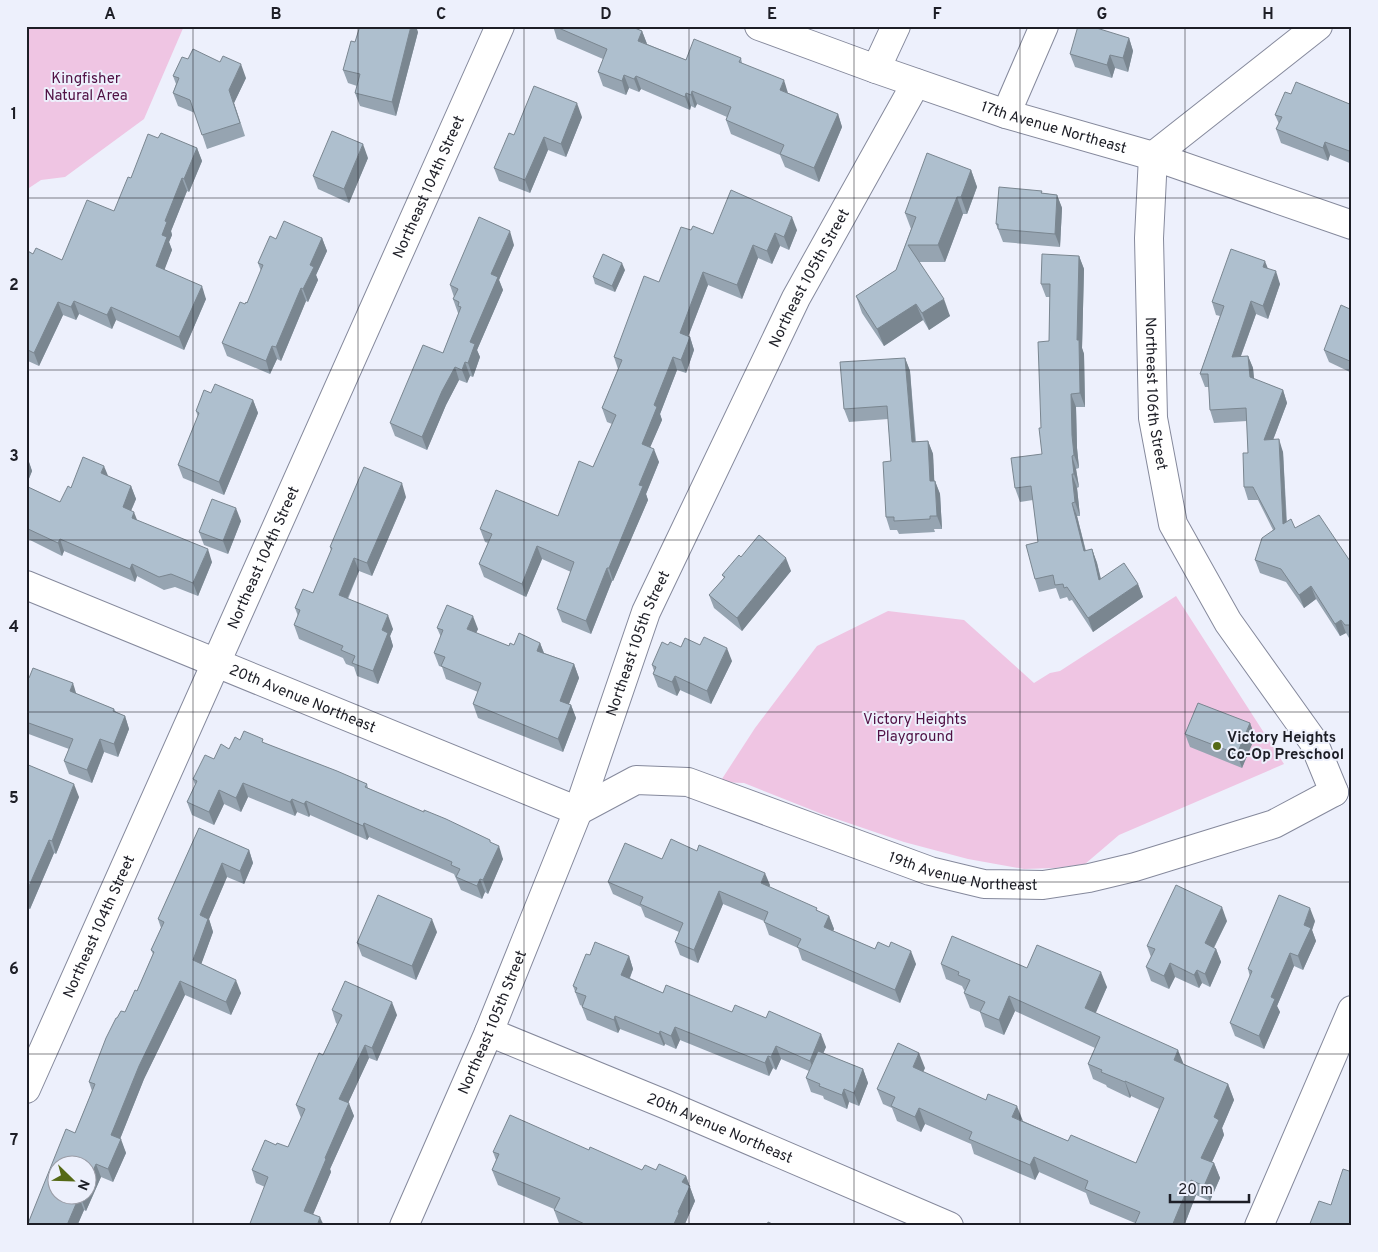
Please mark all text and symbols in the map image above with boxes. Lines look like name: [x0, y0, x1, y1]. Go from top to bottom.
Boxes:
text: A: [104, 5, 116, 25]
text: B: [270, 5, 282, 25]
text: C: [436, 5, 446, 25]
text: D: [600, 5, 612, 25]
text: E: [767, 5, 777, 25]
text: F: [932, 5, 942, 25]
text: G: [1097, 5, 1107, 25]
text: H: [1262, 5, 1274, 25]
park label: Kingfisher Natural Area: [44, 70, 128, 106]
street label: 17th Avenue Northeast: [978, 98, 1129, 159]
text: 1: [11, 105, 17, 125]
street label: Northeast 104th Street: [390, 113, 470, 262]
street label: Northeast 105th Street: [766, 206, 855, 351]
text: 2: [9, 276, 19, 296]
street label: Northeast 106th Street: [1140, 317, 1171, 472]
text: 3: [9, 447, 19, 467]
street label: Northeast 104th Street: [224, 484, 304, 632]
street label: Northeast 105th Street: [603, 568, 675, 719]
text: 4: [9, 618, 19, 638]
street label: 20th Avenue Northeast: [226, 661, 378, 738]
park label: Victory Heights Playground: [863, 711, 967, 747]
place label: Victory Heights Co-Op Preschool: [1227, 729, 1344, 765]
marker: Victory Heights Co-Op Preschool: [1211, 740, 1223, 752]
text: 5: [9, 789, 19, 809]
street label: 19th Avenue Northeast: [885, 849, 1038, 896]
street label: Northeast 104th Street: [60, 853, 140, 1001]
street label: Northeast 105th Street: [455, 948, 532, 1098]
text: 6: [9, 960, 19, 980]
street label: 20th Avenue Northeast: [644, 1090, 795, 1169]
text: 7: [10, 1131, 18, 1151]
north arrow: [48, 1154, 98, 1204]
scale bar: [1170, 1172, 1249, 1204]
text: N: [73, 1177, 92, 1192]
text: 20 m: [1178, 1181, 1213, 1200]

